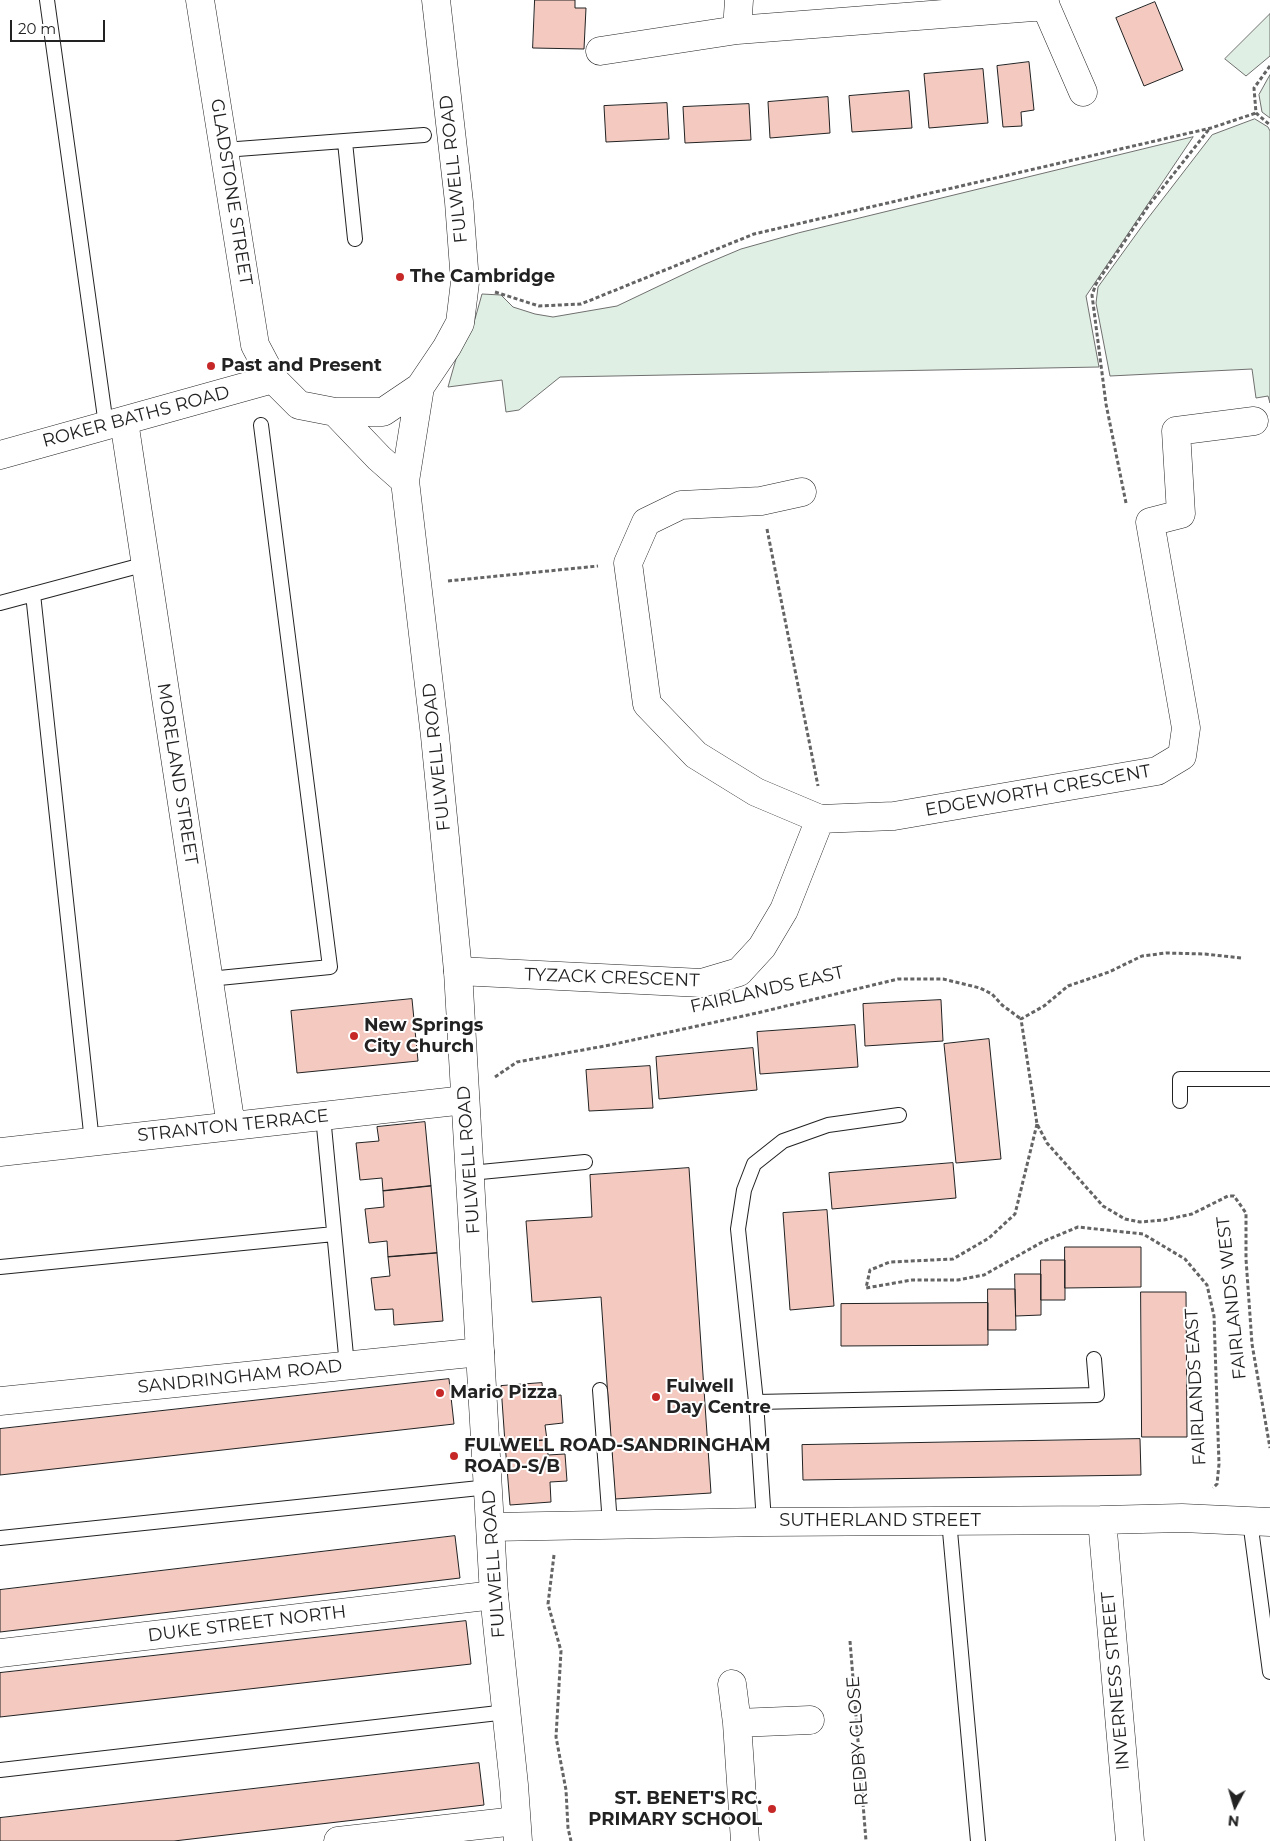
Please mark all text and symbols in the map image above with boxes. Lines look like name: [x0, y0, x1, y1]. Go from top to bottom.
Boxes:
scale bar: [12, 10, 108, 42]
text: 20 m: [18, 19, 56, 38]
street label: FULWELL ROAD: [435, 94, 473, 244]
street label: GLADSTONE STREET: [206, 97, 256, 287]
place label: The Cambridge: [410, 266, 555, 288]
marker: The Cambridge: [394, 271, 406, 283]
place label: Past and Present: [221, 355, 382, 377]
marker: Past and Present: [205, 360, 217, 372]
street label: ROKER BATHS ROAD: [40, 382, 232, 452]
street label: MORELAND STREET: [152, 682, 202, 866]
street label: FULWELL ROAD: [418, 682, 456, 832]
street label: EDGEWORTH CRESCENT: [924, 761, 1152, 821]
street label: FAIRLANDS EAST: [688, 962, 846, 1018]
street label: TYZACK CRESCENT: [524, 964, 700, 992]
place label: New Springs City Church: [364, 1015, 483, 1058]
marker: New Springs City Church: [348, 1030, 360, 1042]
street label: FULWELL ROAD: [453, 1085, 485, 1235]
street label: STRANTON TERRACE: [136, 1105, 330, 1147]
street label: FAIRLANDS WEST: [1213, 1215, 1251, 1381]
street label: FAIRLANDS EAST: [1181, 1308, 1211, 1466]
street label: SANDRINGHAM ROAD: [137, 1356, 343, 1398]
place label: Fulwell Day Centre: [666, 1376, 771, 1418]
place label: Mario Pizza: [450, 1382, 558, 1404]
marker: Mario Pizza: [434, 1387, 446, 1399]
marker: Fulwell Day Centre: [650, 1391, 662, 1403]
place label: FULWELL ROAD-SANDRINGHAM ROAD-S/B: [464, 1435, 771, 1478]
marker: FULWELL ROAD-SANDRINGHAM ROAD-S/B: [448, 1450, 460, 1462]
street label: FULWELL ROAD: [478, 1489, 510, 1639]
street label: SUTHERLAND STREET: [779, 1510, 981, 1532]
street label: INVERNESS STREET: [1097, 1591, 1135, 1771]
street label: DUKE STREET NORTH: [147, 1601, 347, 1647]
street label: REDBY CLOSE: [843, 1675, 873, 1807]
north arrow: [1210, 1781, 1260, 1831]
place label: ST. BENET'S RC. PRIMARY SCHOOL: [588, 1788, 762, 1830]
marker: ST. BENET'S RC. PRIMARY SCHOOL: [766, 1803, 778, 1815]
text: N: [1227, 1811, 1240, 1830]

